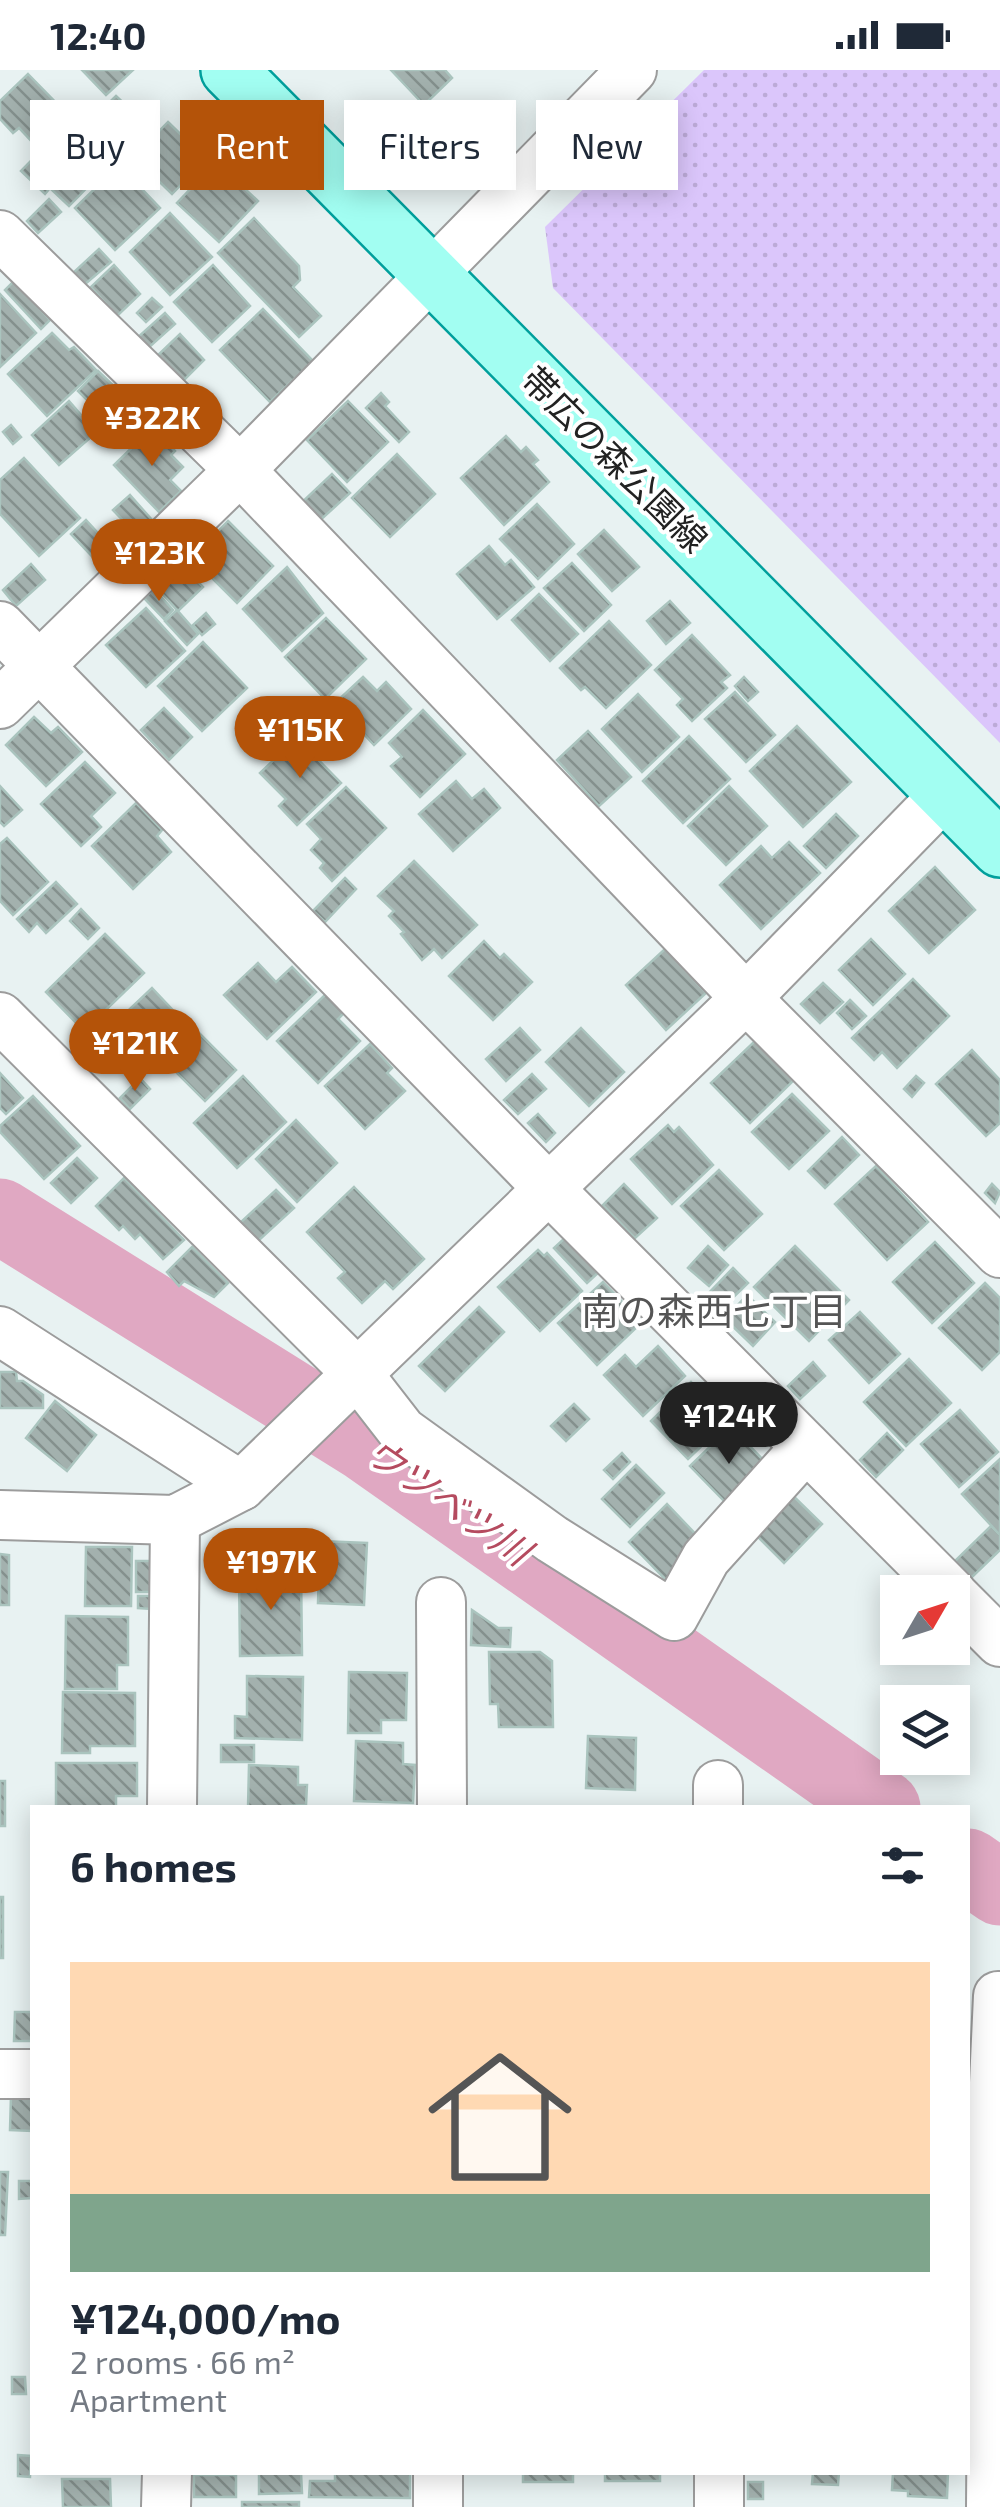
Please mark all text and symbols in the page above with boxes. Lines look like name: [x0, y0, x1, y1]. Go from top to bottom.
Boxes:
text: 12:40: [50, 12, 146, 58]
chip: Buy: [30, 100, 160, 190]
chip: Rent: [180, 100, 324, 190]
chip: Filters: [344, 100, 516, 190]
chip: New: [536, 100, 678, 190]
street label: 帯広の森公園線: [514, 357, 717, 560]
pin: ¥322K: [82, 384, 222, 469]
text: ¥322K: [104, 397, 200, 435]
pin: ¥123K: [89, 519, 229, 604]
text: ¥123K: [113, 532, 205, 570]
pin: ¥115K: [230, 696, 370, 781]
text: ¥115K: [257, 709, 343, 747]
pin: ¥121K: [65, 1009, 205, 1094]
text: ¥121K: [91, 1022, 179, 1060]
district label: 南の森西七丁目: [581, 1287, 847, 1333]
pin: ¥124K: [659, 1382, 799, 1467]
text: ¥124K: [682, 1395, 776, 1433]
water label: ウツベツ川: [358, 1427, 543, 1576]
pin: ¥197K: [201, 1528, 341, 1613]
text: ¥197K: [225, 1541, 317, 1579]
north arrow: [880, 1575, 970, 1665]
map controls: [880, 1575, 970, 1775]
button: layers: [880, 1685, 970, 1775]
icon: filters: [875, 1838, 930, 1893]
text: 6 homes: [70, 1840, 237, 1890]
icon: home: [410, 2027, 590, 2207]
text: ¥124,000/mo: [70, 2292, 341, 2342]
text: 2 rooms · 66 m²: [70, 2342, 295, 2380]
text: Apartment: [70, 2380, 227, 2418]

